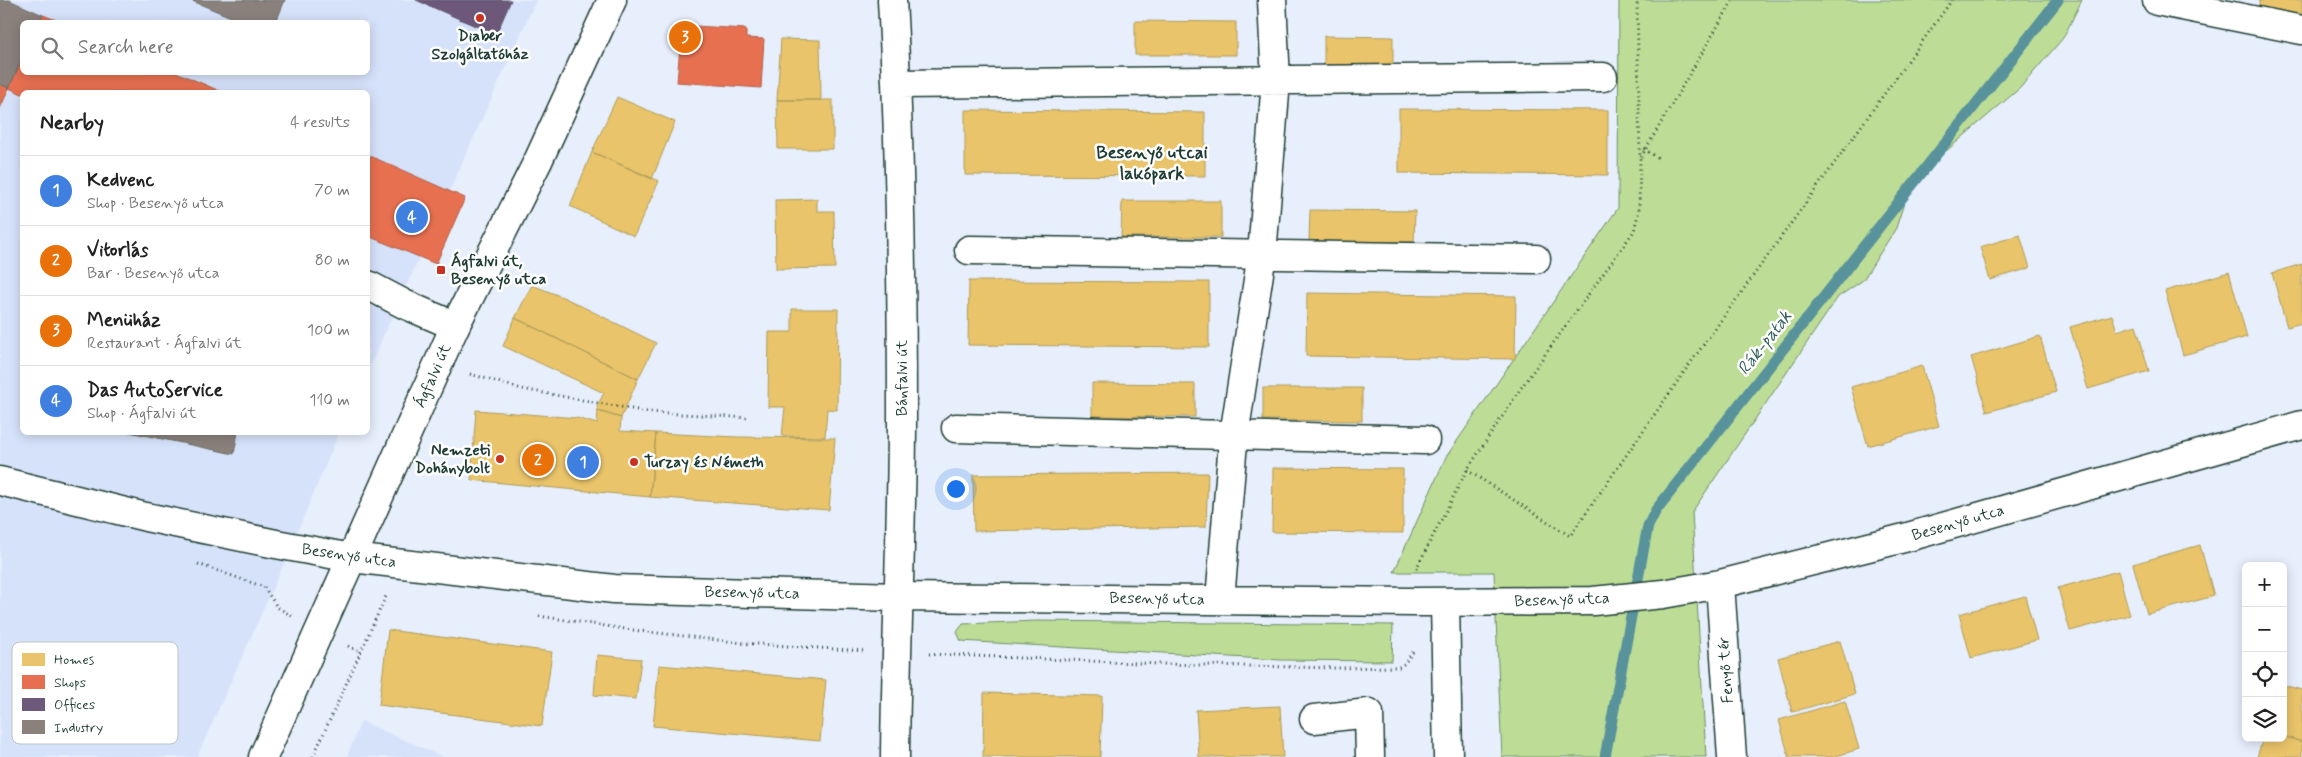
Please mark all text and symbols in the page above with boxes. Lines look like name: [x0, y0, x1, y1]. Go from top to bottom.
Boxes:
marker: Diaber Szolgáltatóház: [474, 12, 486, 24]
pin: 3: [669, 18, 701, 56]
search box: [20, 20, 370, 75]
place label: Diaber Szolgáltatóház: [431, 26, 529, 66]
icon: search: [38, 34, 66, 62]
text: Search here: [78, 35, 174, 60]
text: Nearby: [40, 109, 104, 137]
text: 4 results: [290, 112, 350, 133]
district label: Besenyő utcai lakópark: [1096, 141, 1208, 186]
text: Kedvenc: [87, 168, 154, 193]
text: 1: [52, 180, 60, 201]
text: 70 m: [314, 180, 350, 201]
text: Shop · Besenyő utca: [87, 193, 224, 214]
pin: 4: [396, 198, 428, 236]
text: Vitorlás: [87, 238, 148, 263]
text: 2: [52, 250, 60, 271]
text: 80 m: [315, 250, 350, 271]
place label: Ágfalvi út, Besenyő utca: [451, 251, 547, 290]
text: Bar · Besenyő utca: [87, 263, 220, 284]
marker: Ágfalvi út, Besenyő utca: [435, 264, 447, 276]
water label: Rák-patak: [1732, 306, 1798, 380]
text: Menüház: [87, 308, 161, 333]
text: 3: [52, 320, 60, 341]
text: 100 m: [307, 320, 350, 341]
text: Restaurant · Ágfalvi út: [87, 333, 242, 354]
street label: Bánfalvi út: [892, 339, 913, 416]
street label: Ágfalvi út: [410, 340, 457, 411]
text: Das AutoService: [87, 378, 223, 403]
text: 4: [51, 390, 61, 411]
text: 110 m: [309, 390, 350, 411]
text: Shop · Ágfalvi út: [87, 403, 197, 424]
place label: Nemzeti Dohánybolt: [415, 440, 491, 479]
pin: 2: [522, 441, 554, 479]
pin: 1: [567, 443, 599, 481]
place label: Turzay és Németh: [644, 452, 764, 473]
marker: Nemzeti Dohánybolt: [494, 453, 506, 465]
marker: Turzay és Németh: [628, 456, 640, 468]
your location: [943, 476, 969, 502]
street label: Besenyő utca: [1909, 500, 2007, 546]
street label: Besenyő utca: [300, 539, 398, 573]
map controls: [2242, 562, 2287, 742]
button: +: [2242, 562, 2287, 607]
street label: Besenyő utca: [704, 582, 800, 604]
street label: Besenyő utca: [1109, 588, 1205, 610]
street label: Besenyő utca: [1514, 588, 1610, 612]
button: −: [2242, 607, 2287, 652]
street label: Fenyő tér: [1713, 636, 1739, 704]
legend: [12, 642, 178, 744]
text: Homes: [54, 651, 95, 669]
button: locate: [2242, 652, 2287, 697]
text: Shops: [54, 674, 86, 692]
text: Offices: [54, 696, 95, 714]
button: layers: [2242, 697, 2287, 742]
text: Industry: [54, 719, 103, 737]

